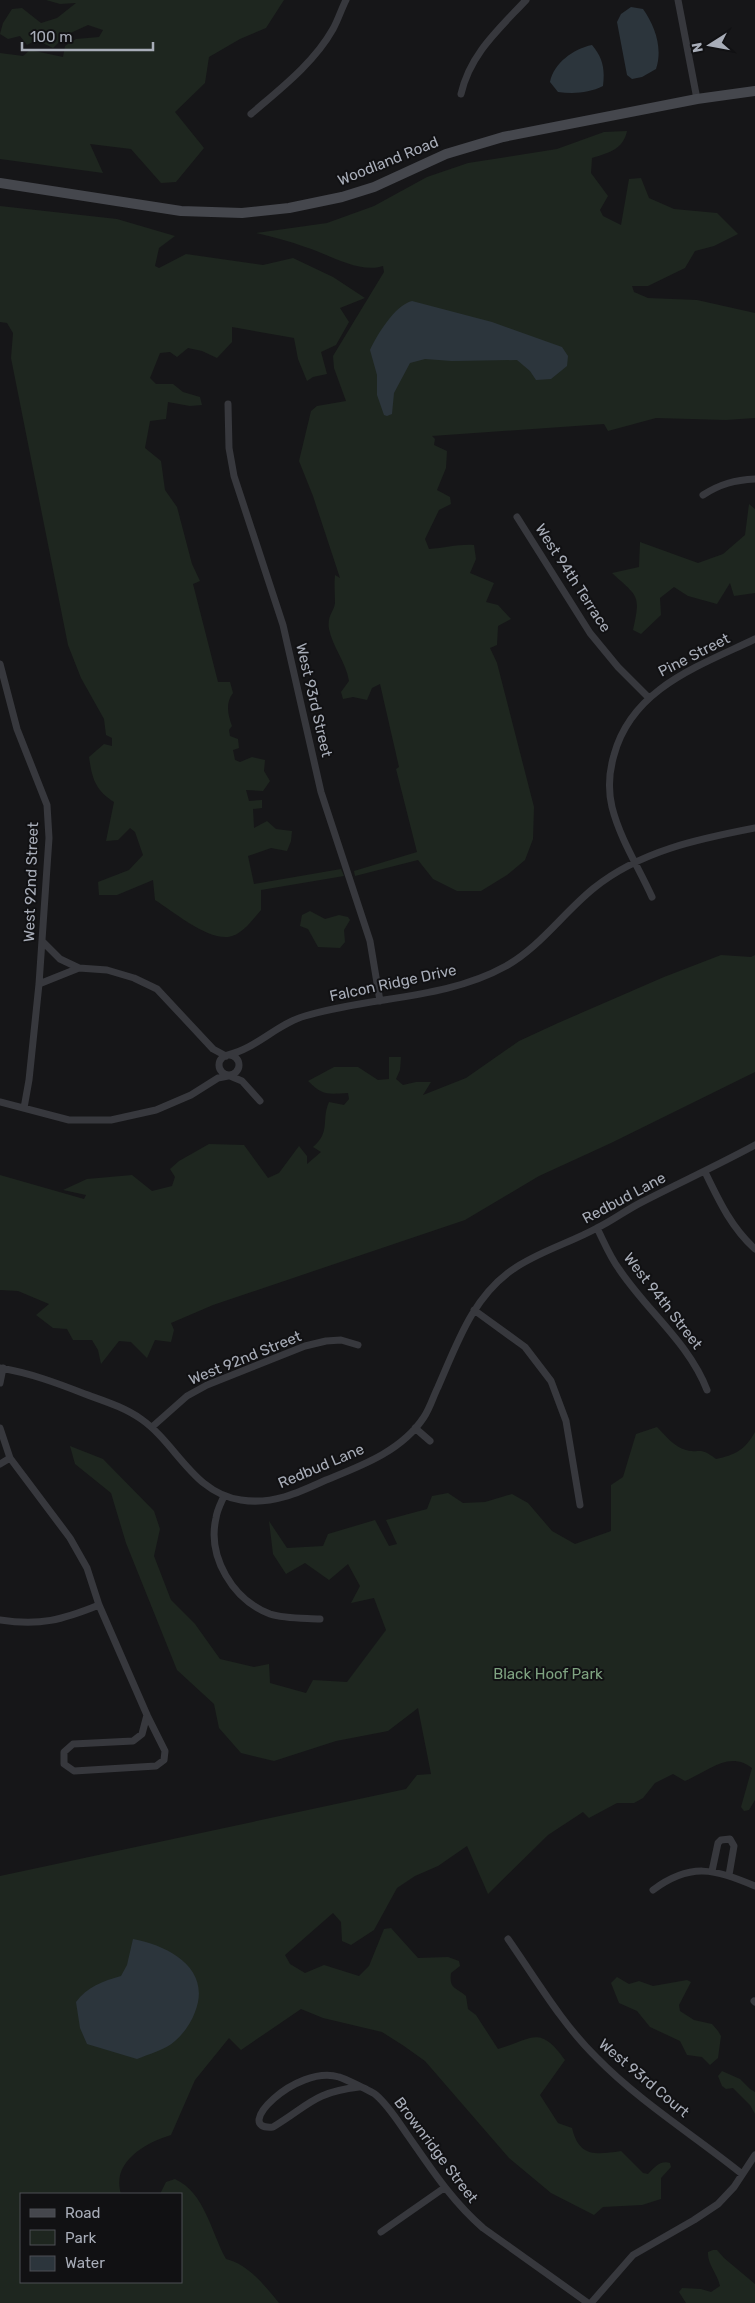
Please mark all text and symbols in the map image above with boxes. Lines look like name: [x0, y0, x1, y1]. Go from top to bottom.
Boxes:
scale bar: [22, 20, 154, 52]
north arrow: [685, 20, 735, 70]
text: 100 m: [30, 28, 72, 46]
text: N: [688, 41, 707, 54]
street label: Woodland Road: [335, 133, 441, 189]
street label: West 94th Terrace: [531, 520, 615, 636]
street label: Pine Street: [655, 629, 733, 681]
street label: West 93rd Street: [292, 641, 336, 759]
street label: West 92nd Street: [20, 822, 42, 942]
street label: Falcon Ridge Drive: [328, 961, 458, 1005]
street label: Redbud Lane: [579, 1168, 669, 1228]
street label: West 94th Street: [620, 1249, 706, 1353]
street label: West 92nd Street: [186, 1327, 304, 1389]
street label: Redbud Lane: [275, 1440, 367, 1492]
park label: Black Hoof Park: [493, 1665, 603, 1683]
street label: West 93rd Court: [595, 2035, 693, 2121]
street label: Brownridge Street: [390, 2094, 482, 2207]
legend: [20, 2193, 182, 2283]
text: Road: [65, 2204, 101, 2222]
text: Park: [65, 2229, 96, 2247]
text: Water: [65, 2254, 105, 2272]

